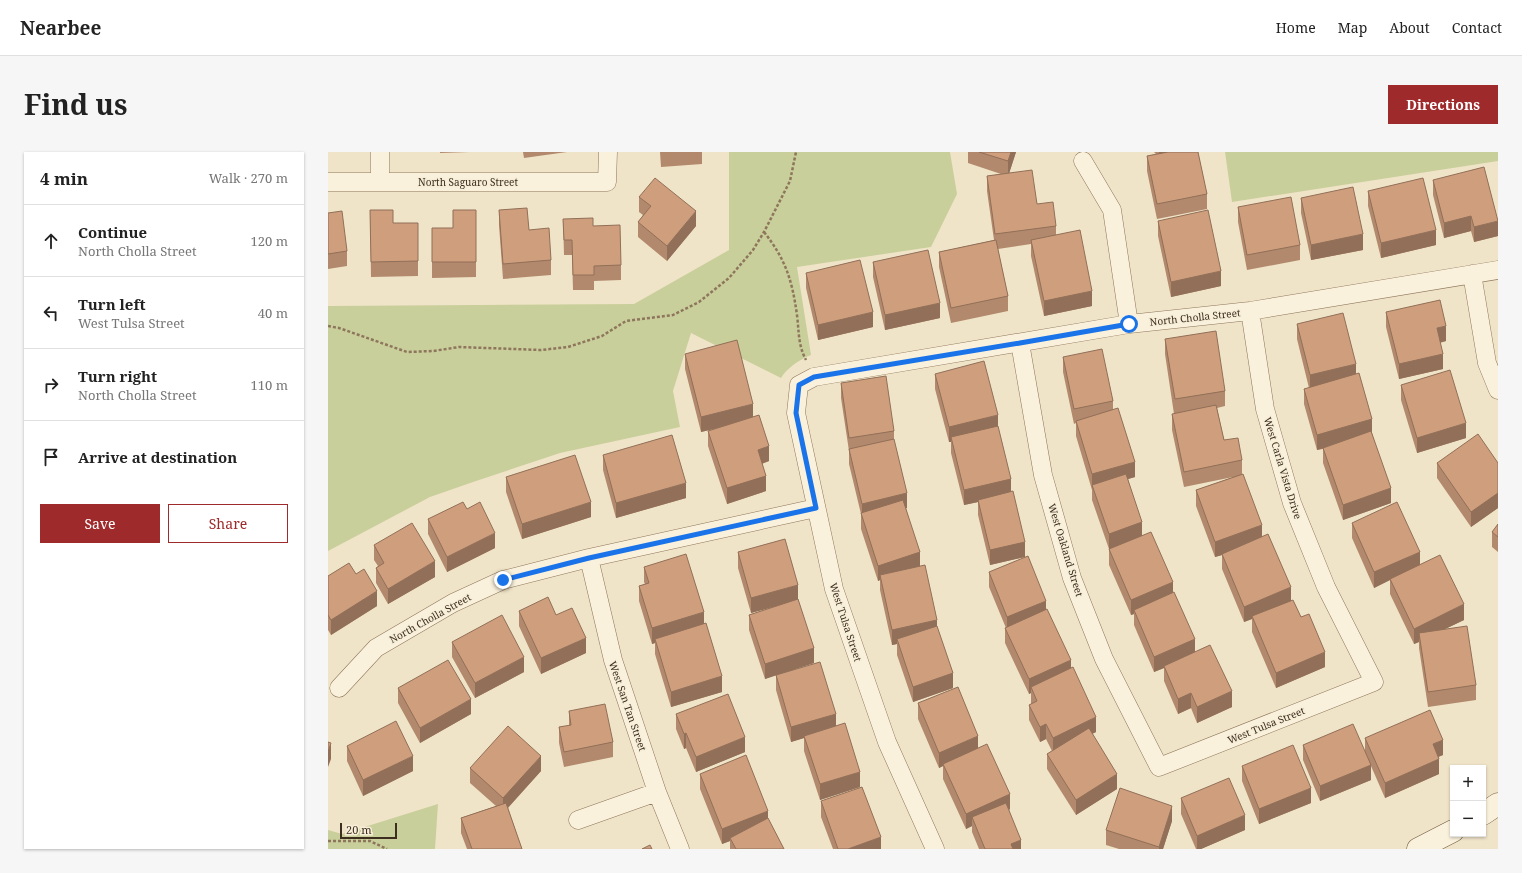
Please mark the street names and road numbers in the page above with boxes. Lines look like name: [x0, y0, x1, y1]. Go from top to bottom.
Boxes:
street label: North Saguaro Street: [418, 175, 518, 189]
street label: North Cholla Street: [1149, 305, 1242, 329]
street label: West Carla Vista Drive: [1261, 415, 1305, 521]
street label: West Oakland Street: [1045, 502, 1087, 599]
street label: West Tulsa Street: [827, 581, 865, 664]
street label: North Cholla Street: [387, 590, 474, 646]
street label: West San Tan Street: [606, 659, 650, 753]
street label: West Tulsa Street: [1225, 703, 1307, 747]

